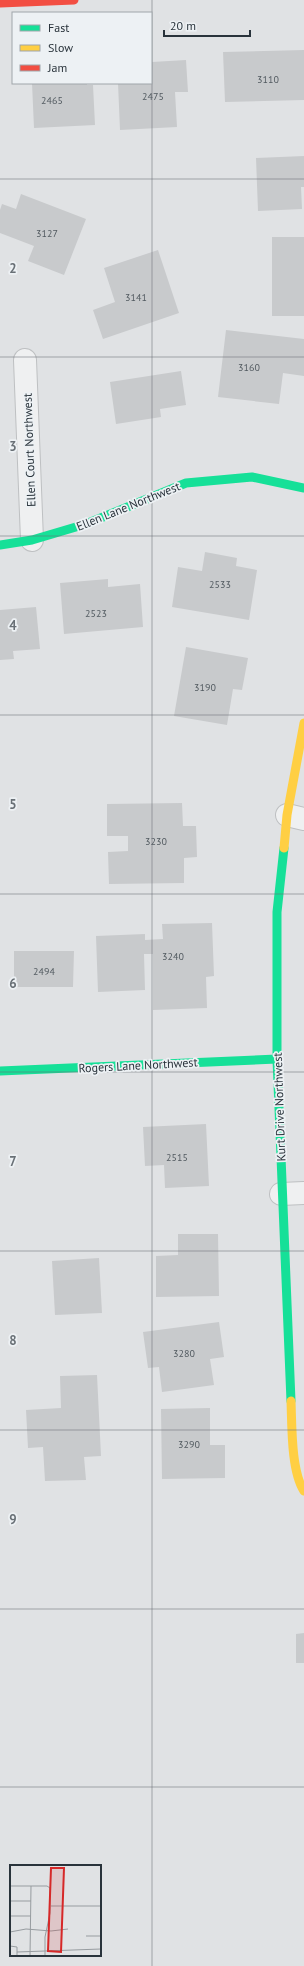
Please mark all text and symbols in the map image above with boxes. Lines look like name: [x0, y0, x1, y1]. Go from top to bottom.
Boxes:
legend: [12, 12, 152, 84]
scale bar: [164, 12, 250, 38]
text: 20 m: [170, 18, 196, 33]
text: Fast: [48, 20, 69, 35]
text: Slow: [48, 40, 73, 55]
text: Jam: [47, 60, 67, 75]
house number: 3110: [257, 73, 279, 86]
house number: 2475: [142, 90, 164, 103]
house number: 2465: [41, 94, 63, 107]
house number: 3127: [36, 227, 58, 240]
text: 2: [9, 260, 17, 277]
house number: 3141: [125, 291, 147, 304]
house number: 3160: [238, 361, 260, 374]
street label: Ellen Court Northwest: [20, 393, 38, 507]
text: 3: [9, 438, 17, 455]
street label: Ellen Lane Northwest: [74, 478, 182, 534]
house number: 2533: [209, 578, 231, 591]
house number: 2523: [85, 607, 107, 620]
text: 4: [9, 617, 17, 634]
house number: 3190: [194, 681, 216, 694]
text: 5: [9, 796, 17, 813]
house number: 3230: [145, 835, 167, 848]
house number: 3240: [162, 950, 184, 963]
house number: 2494: [33, 965, 55, 978]
text: 6: [9, 975, 17, 992]
street label: Kurt Drive Northwest: [270, 1052, 288, 1162]
street label: Rogers Lane Northwest: [78, 1054, 198, 1076]
house number: 2515: [166, 1151, 188, 1164]
text: 7: [9, 1153, 17, 1170]
text: 8: [9, 1332, 17, 1349]
house number: 3280: [173, 1347, 195, 1360]
house number: 3290: [178, 1438, 200, 1451]
text: 9: [9, 1511, 17, 1528]
inset map: [10, 1865, 101, 1956]

